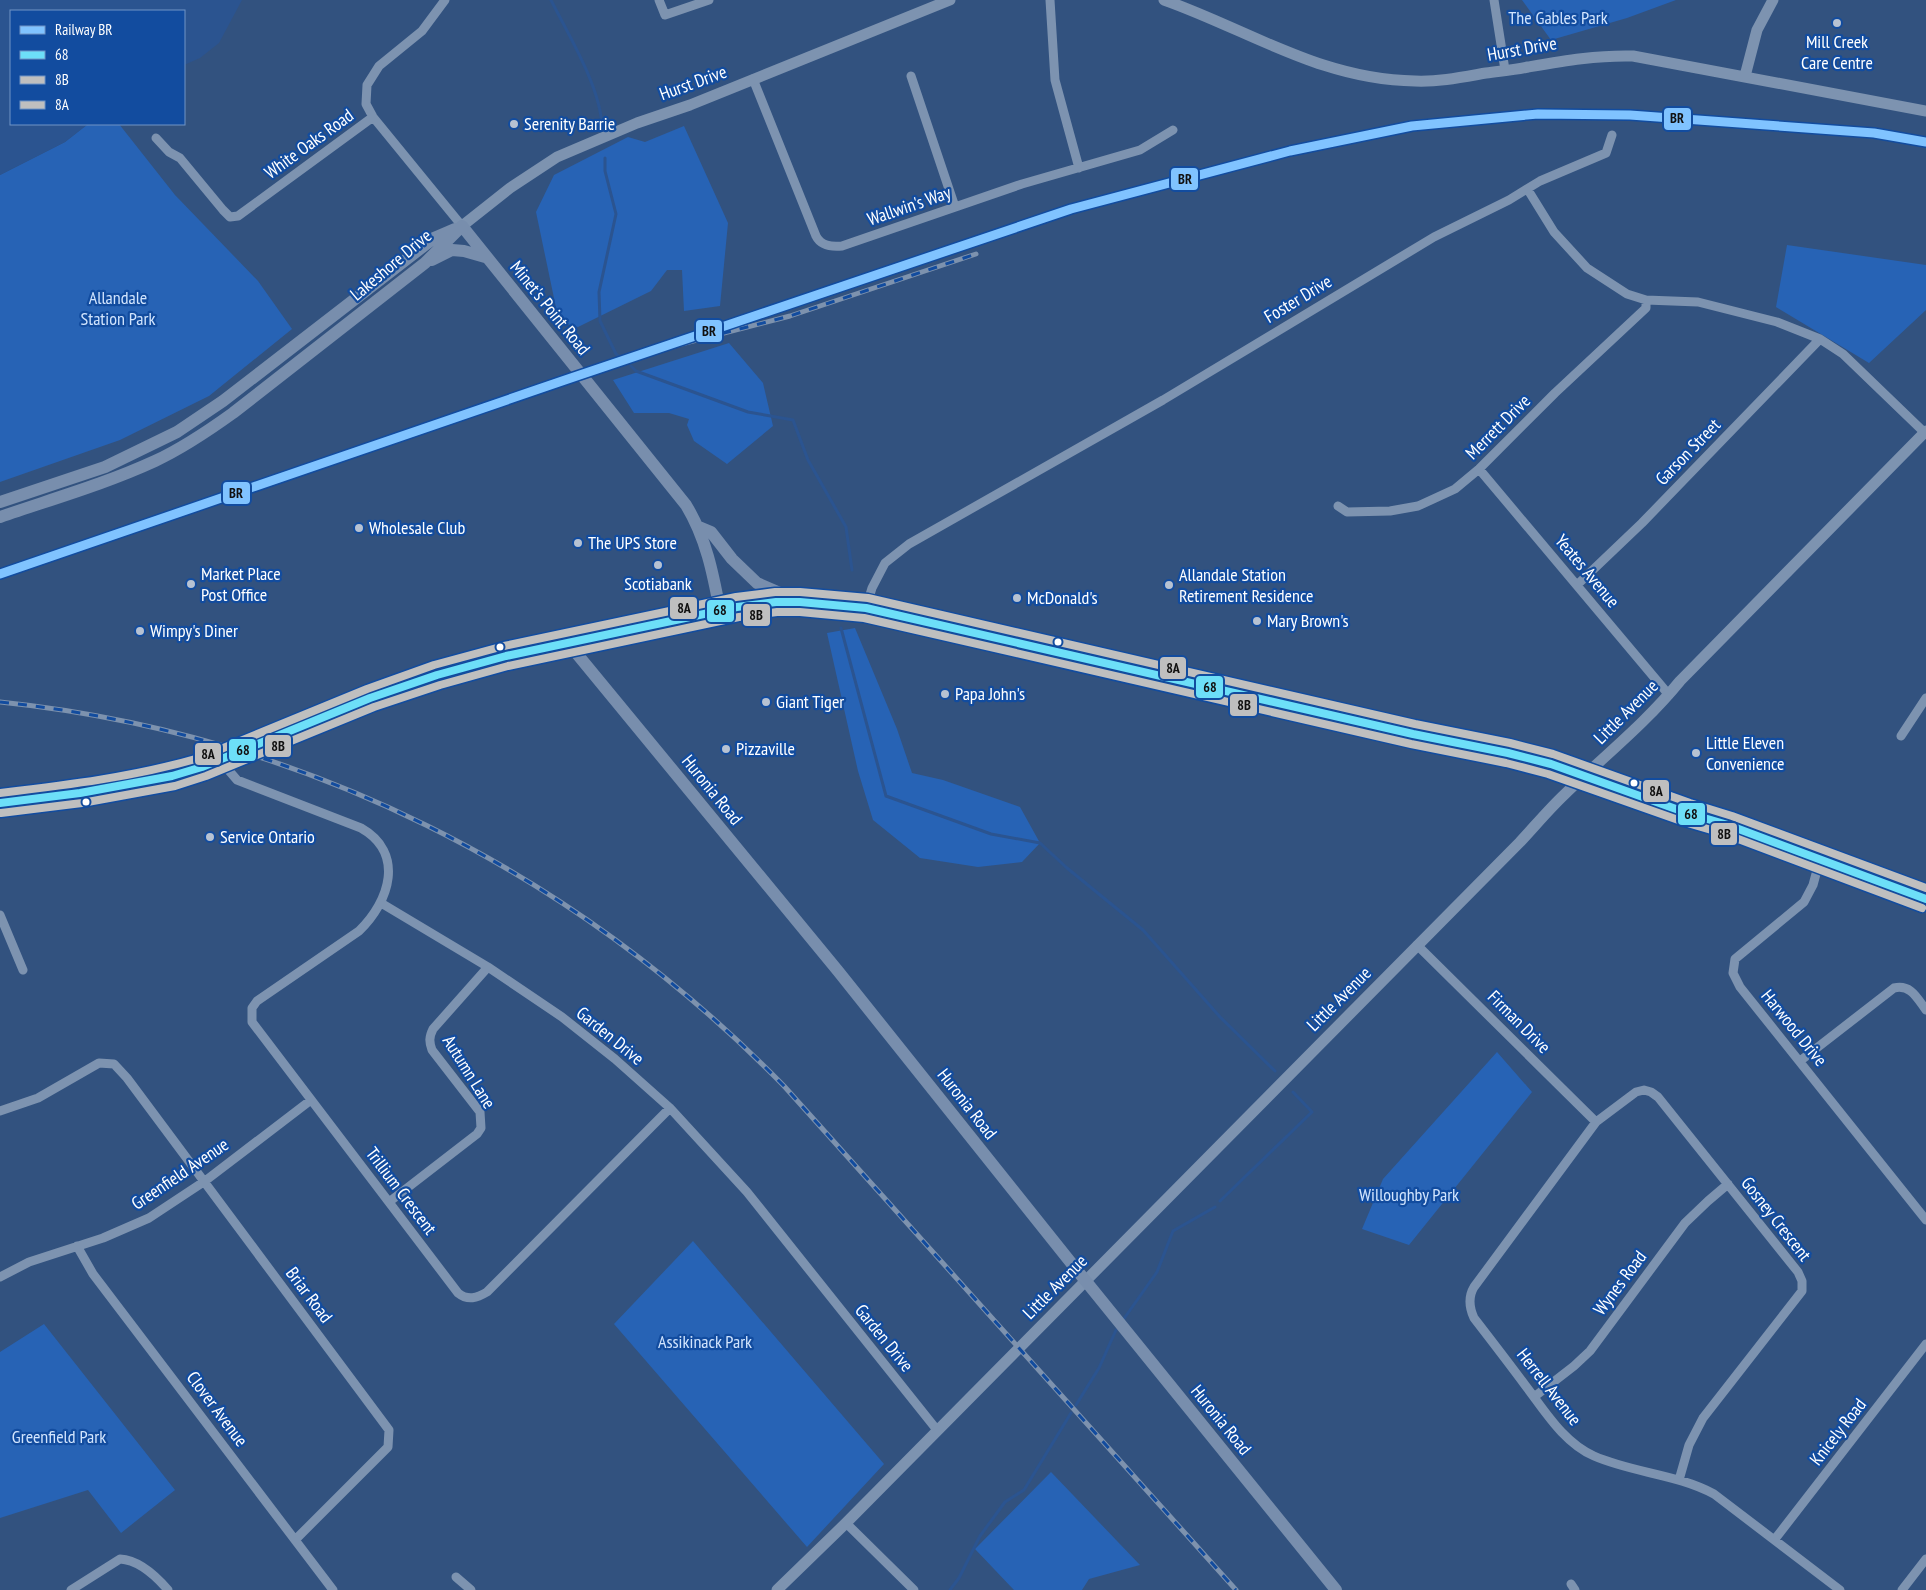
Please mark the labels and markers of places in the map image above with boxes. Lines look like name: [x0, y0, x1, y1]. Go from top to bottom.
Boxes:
marker: Mill Creek Care Centre: [1831, 17, 1843, 29]
place label: Mill Creek Care Centre: [1801, 30, 1873, 74]
place label: Serenity Barrie: [524, 112, 615, 135]
marker: Serenity Barrie: [508, 118, 520, 130]
place label: Wholesale Club: [369, 516, 465, 539]
marker: Wholesale Club: [353, 522, 365, 534]
place label: The UPS Store: [588, 531, 677, 554]
marker: The UPS Store: [572, 537, 584, 549]
marker: Scotiabank: [652, 559, 664, 571]
place label: Market Place Post Office: [201, 562, 281, 606]
place label: Allandale Station Retirement Residence: [1179, 563, 1313, 607]
place label: Scotiabank: [624, 572, 692, 595]
marker: Market Place Post Office: [185, 578, 197, 590]
marker: Allandale Station Retirement Residence: [1163, 579, 1175, 591]
place label: McDonald's: [1027, 586, 1098, 609]
marker: McDonald's: [1011, 592, 1023, 604]
place label: Mary Brown's: [1267, 609, 1349, 632]
marker: Mary Brown's: [1251, 615, 1263, 627]
place label: Wimpy's Diner: [150, 619, 238, 642]
marker: Wimpy's Diner: [134, 625, 146, 637]
unlabelled marker: [1053, 637, 1063, 647]
unlabelled marker: [495, 642, 505, 652]
place label: Papa John's: [955, 682, 1025, 705]
marker: Papa John's: [939, 688, 951, 700]
place label: Giant Tiger: [776, 690, 844, 713]
marker: Giant Tiger: [760, 696, 772, 708]
place label: Little Eleven Convenience: [1706, 731, 1785, 775]
place label: Pizzaville: [736, 737, 795, 760]
marker: Pizzaville: [720, 743, 732, 755]
marker: Little Eleven Convenience: [1690, 747, 1702, 759]
unlabelled marker: [1629, 778, 1639, 788]
unlabelled marker: [81, 797, 91, 807]
place label: Service Ontario: [220, 825, 315, 848]
marker: Service Ontario: [204, 831, 216, 843]

